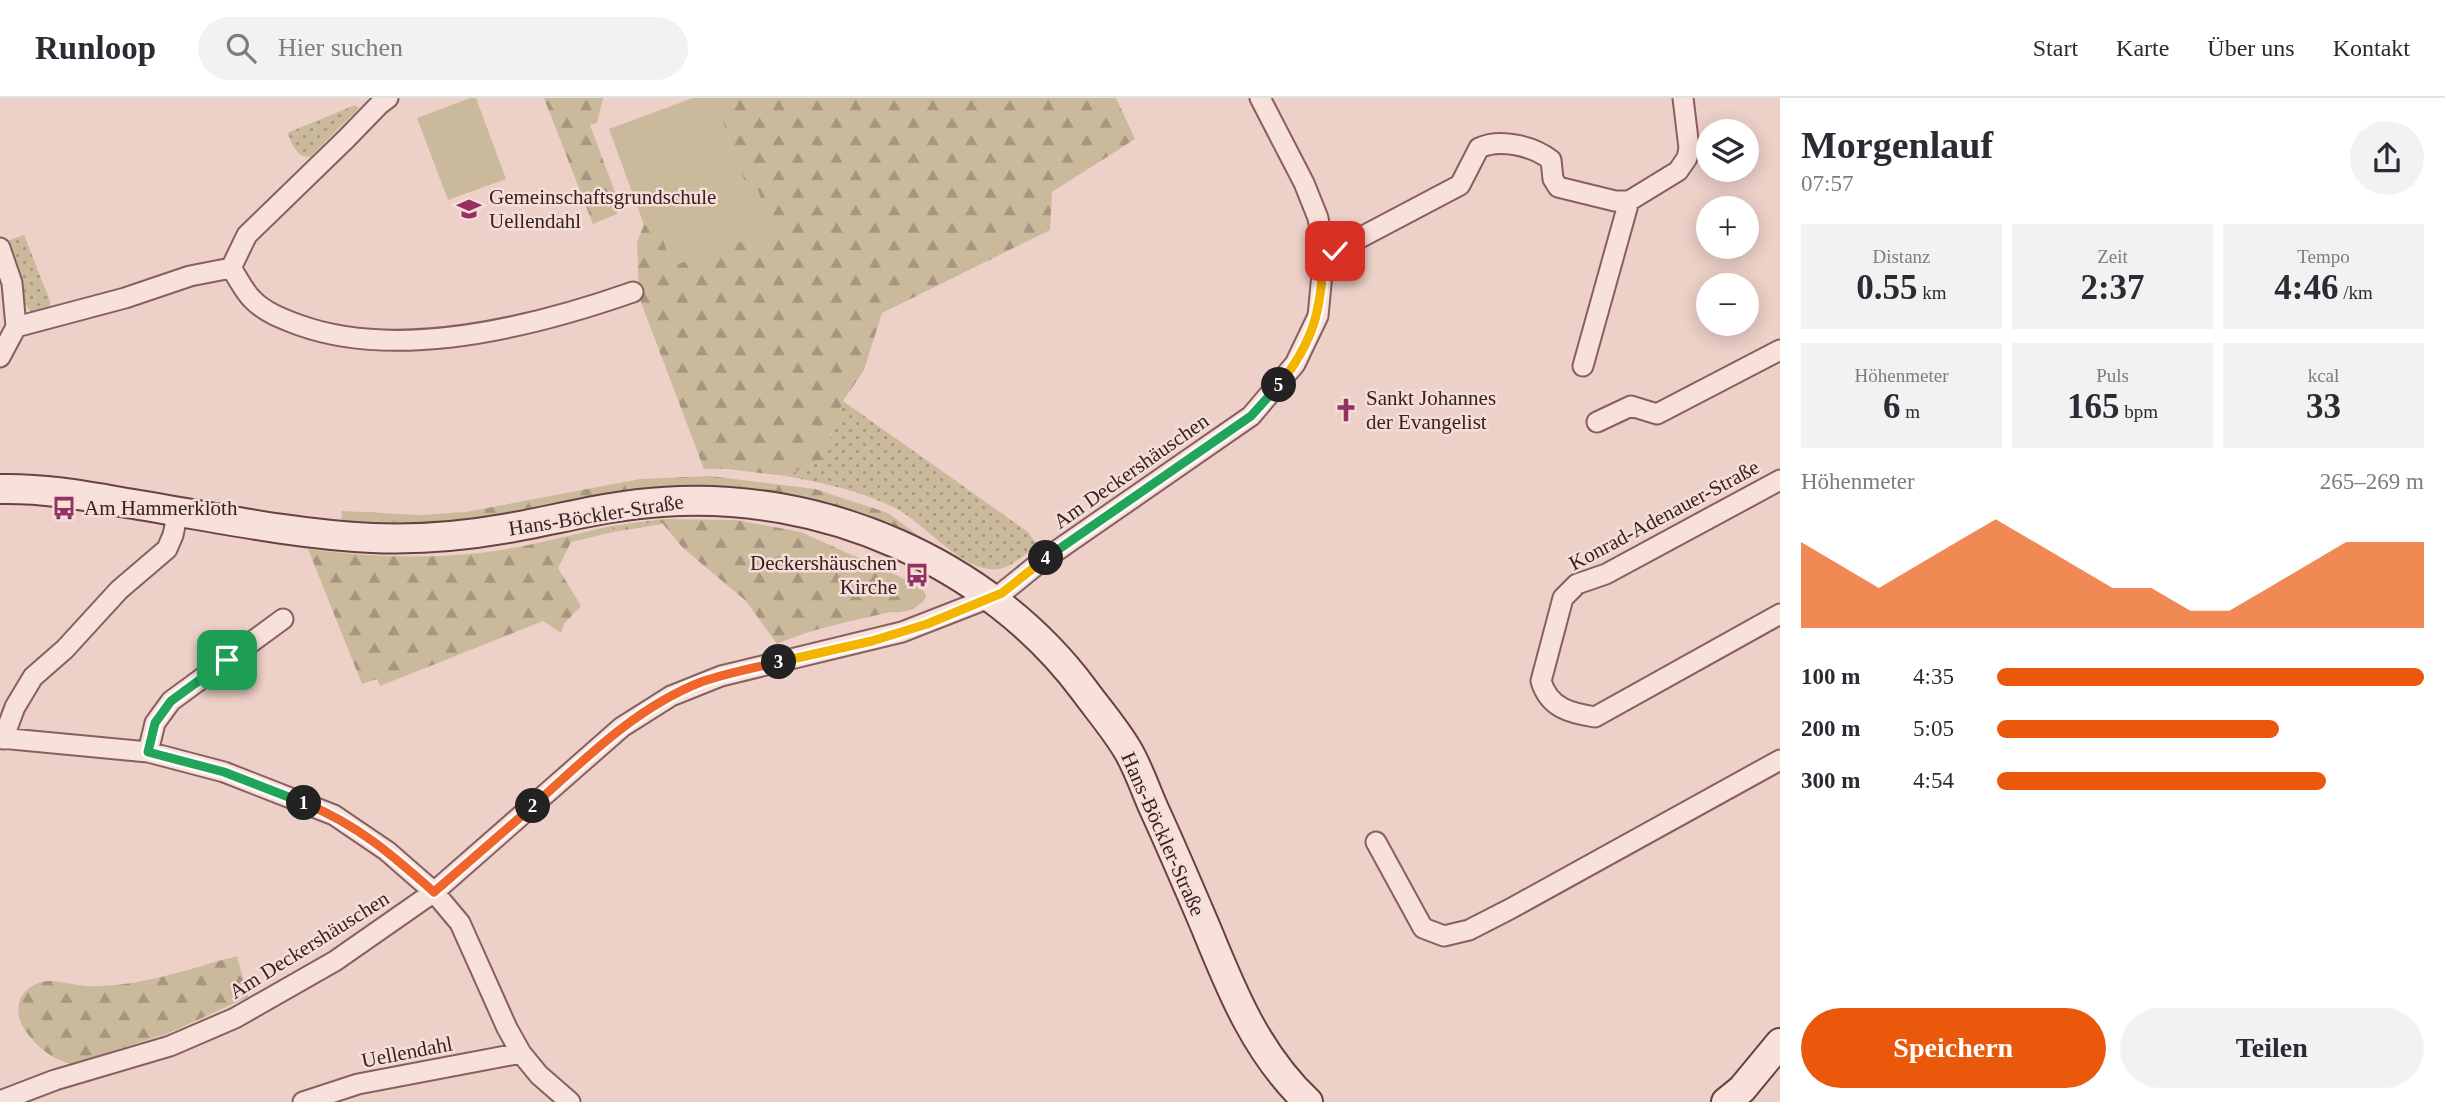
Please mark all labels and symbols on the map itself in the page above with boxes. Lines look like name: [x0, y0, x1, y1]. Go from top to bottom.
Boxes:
place label: Gemeinschaftsgrundschule Uellendahl: [489, 185, 716, 233]
school or university icon: Gemeinschaftsgrundschule Uellendahl: [455, 195, 483, 223]
pin: [1305, 221, 1365, 281]
pin: 5: [1262, 368, 1296, 402]
place label: Sankt Johannes der Evangelist: [1366, 386, 1496, 434]
church icon: Sankt Johannes der Evangelist: [1332, 396, 1360, 424]
street label: Am Deckershäuschen: [1049, 408, 1214, 534]
street label: Konrad-Adenauer-Straße: [1565, 455, 1763, 575]
street label: Hans-Böckler-Straße: [507, 489, 685, 541]
bus stop icon: Am Hammerkloth: [50, 494, 78, 522]
place label: Am Hammerkloth: [84, 496, 238, 520]
pin: 4: [1028, 540, 1064, 575]
place label: Deckershäuschen Kirche: [750, 551, 897, 599]
bus stop icon: Deckershäuschen Kirche: [903, 561, 931, 589]
pin: [197, 630, 257, 690]
pin: 3: [762, 644, 796, 680]
street label: Hans-Böckler-Straße: [1116, 748, 1210, 920]
pin: 1: [286, 786, 322, 820]
pin: 2: [516, 788, 550, 824]
street label: Am Deckershäuschen: [225, 886, 394, 1004]
street label: Uellendahl: [359, 1031, 455, 1073]

